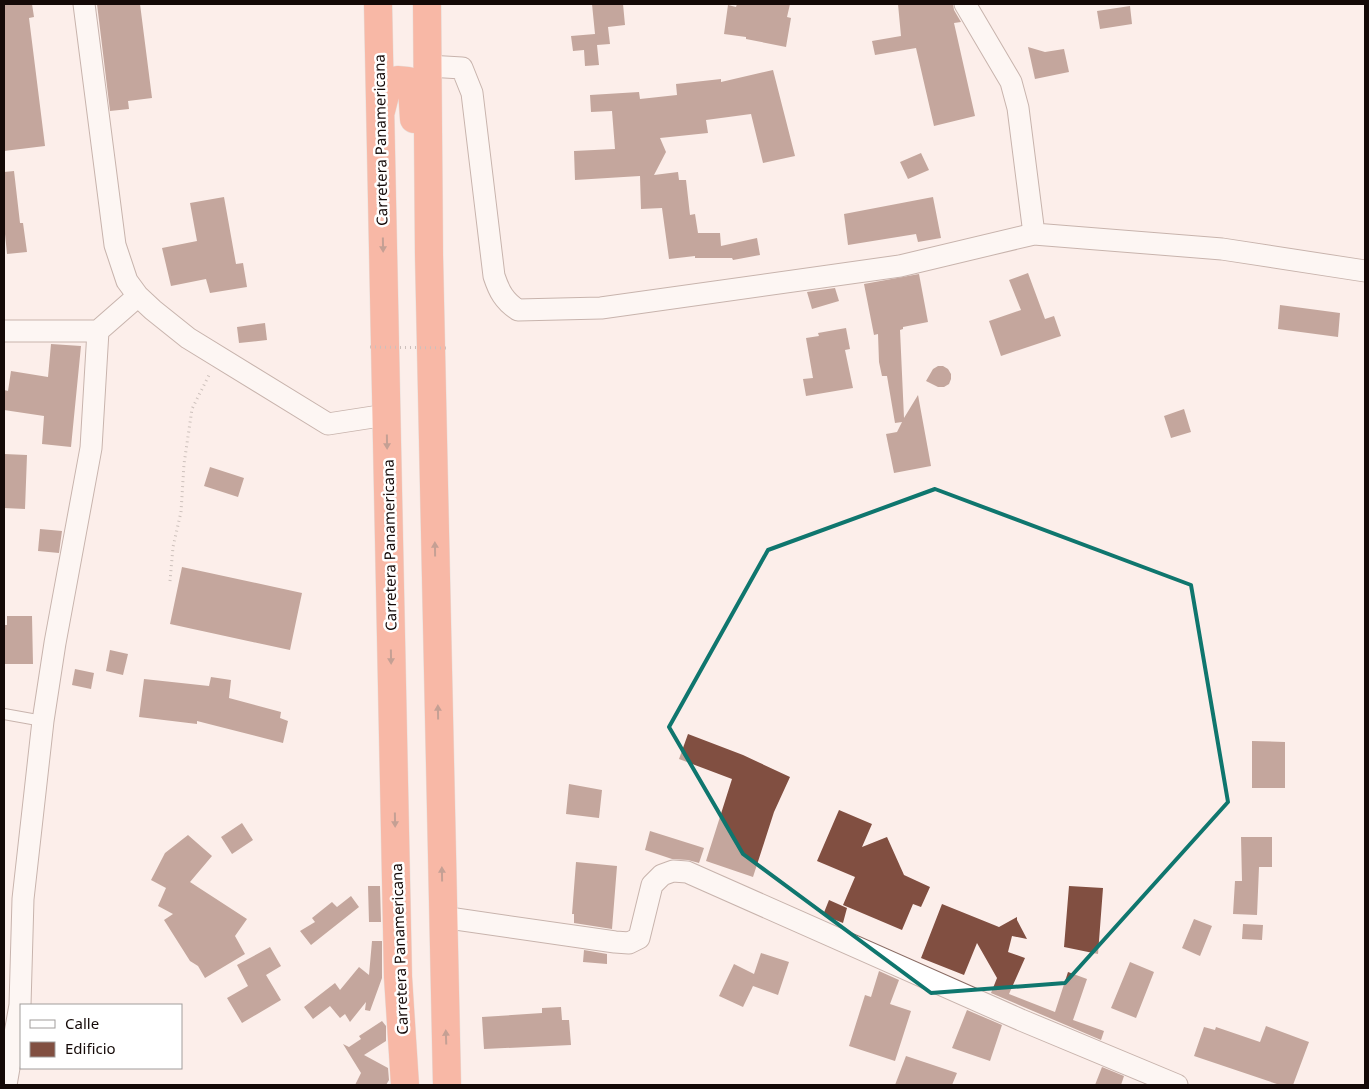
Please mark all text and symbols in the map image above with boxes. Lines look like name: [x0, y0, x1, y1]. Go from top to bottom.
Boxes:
street label: Carretera Panamericana: [369, 54, 391, 226]
one-way arrow: [379, 237, 387, 253]
one-way arrow: [383, 435, 391, 451]
street label: Carretera Panamericana: [378, 459, 400, 631]
one-way arrow: [431, 541, 439, 557]
one-way arrow: [388, 650, 396, 666]
one-way arrow: [434, 703, 442, 719]
one-way arrow: [391, 812, 399, 828]
street label: Carretera Panamericana: [386, 863, 412, 1035]
one-way arrow: [437, 866, 445, 882]
legend: [20, 1004, 182, 1069]
text: Calle: [65, 1013, 99, 1033]
one-way arrow: [442, 1028, 450, 1044]
text: Edificio: [65, 1038, 116, 1058]

